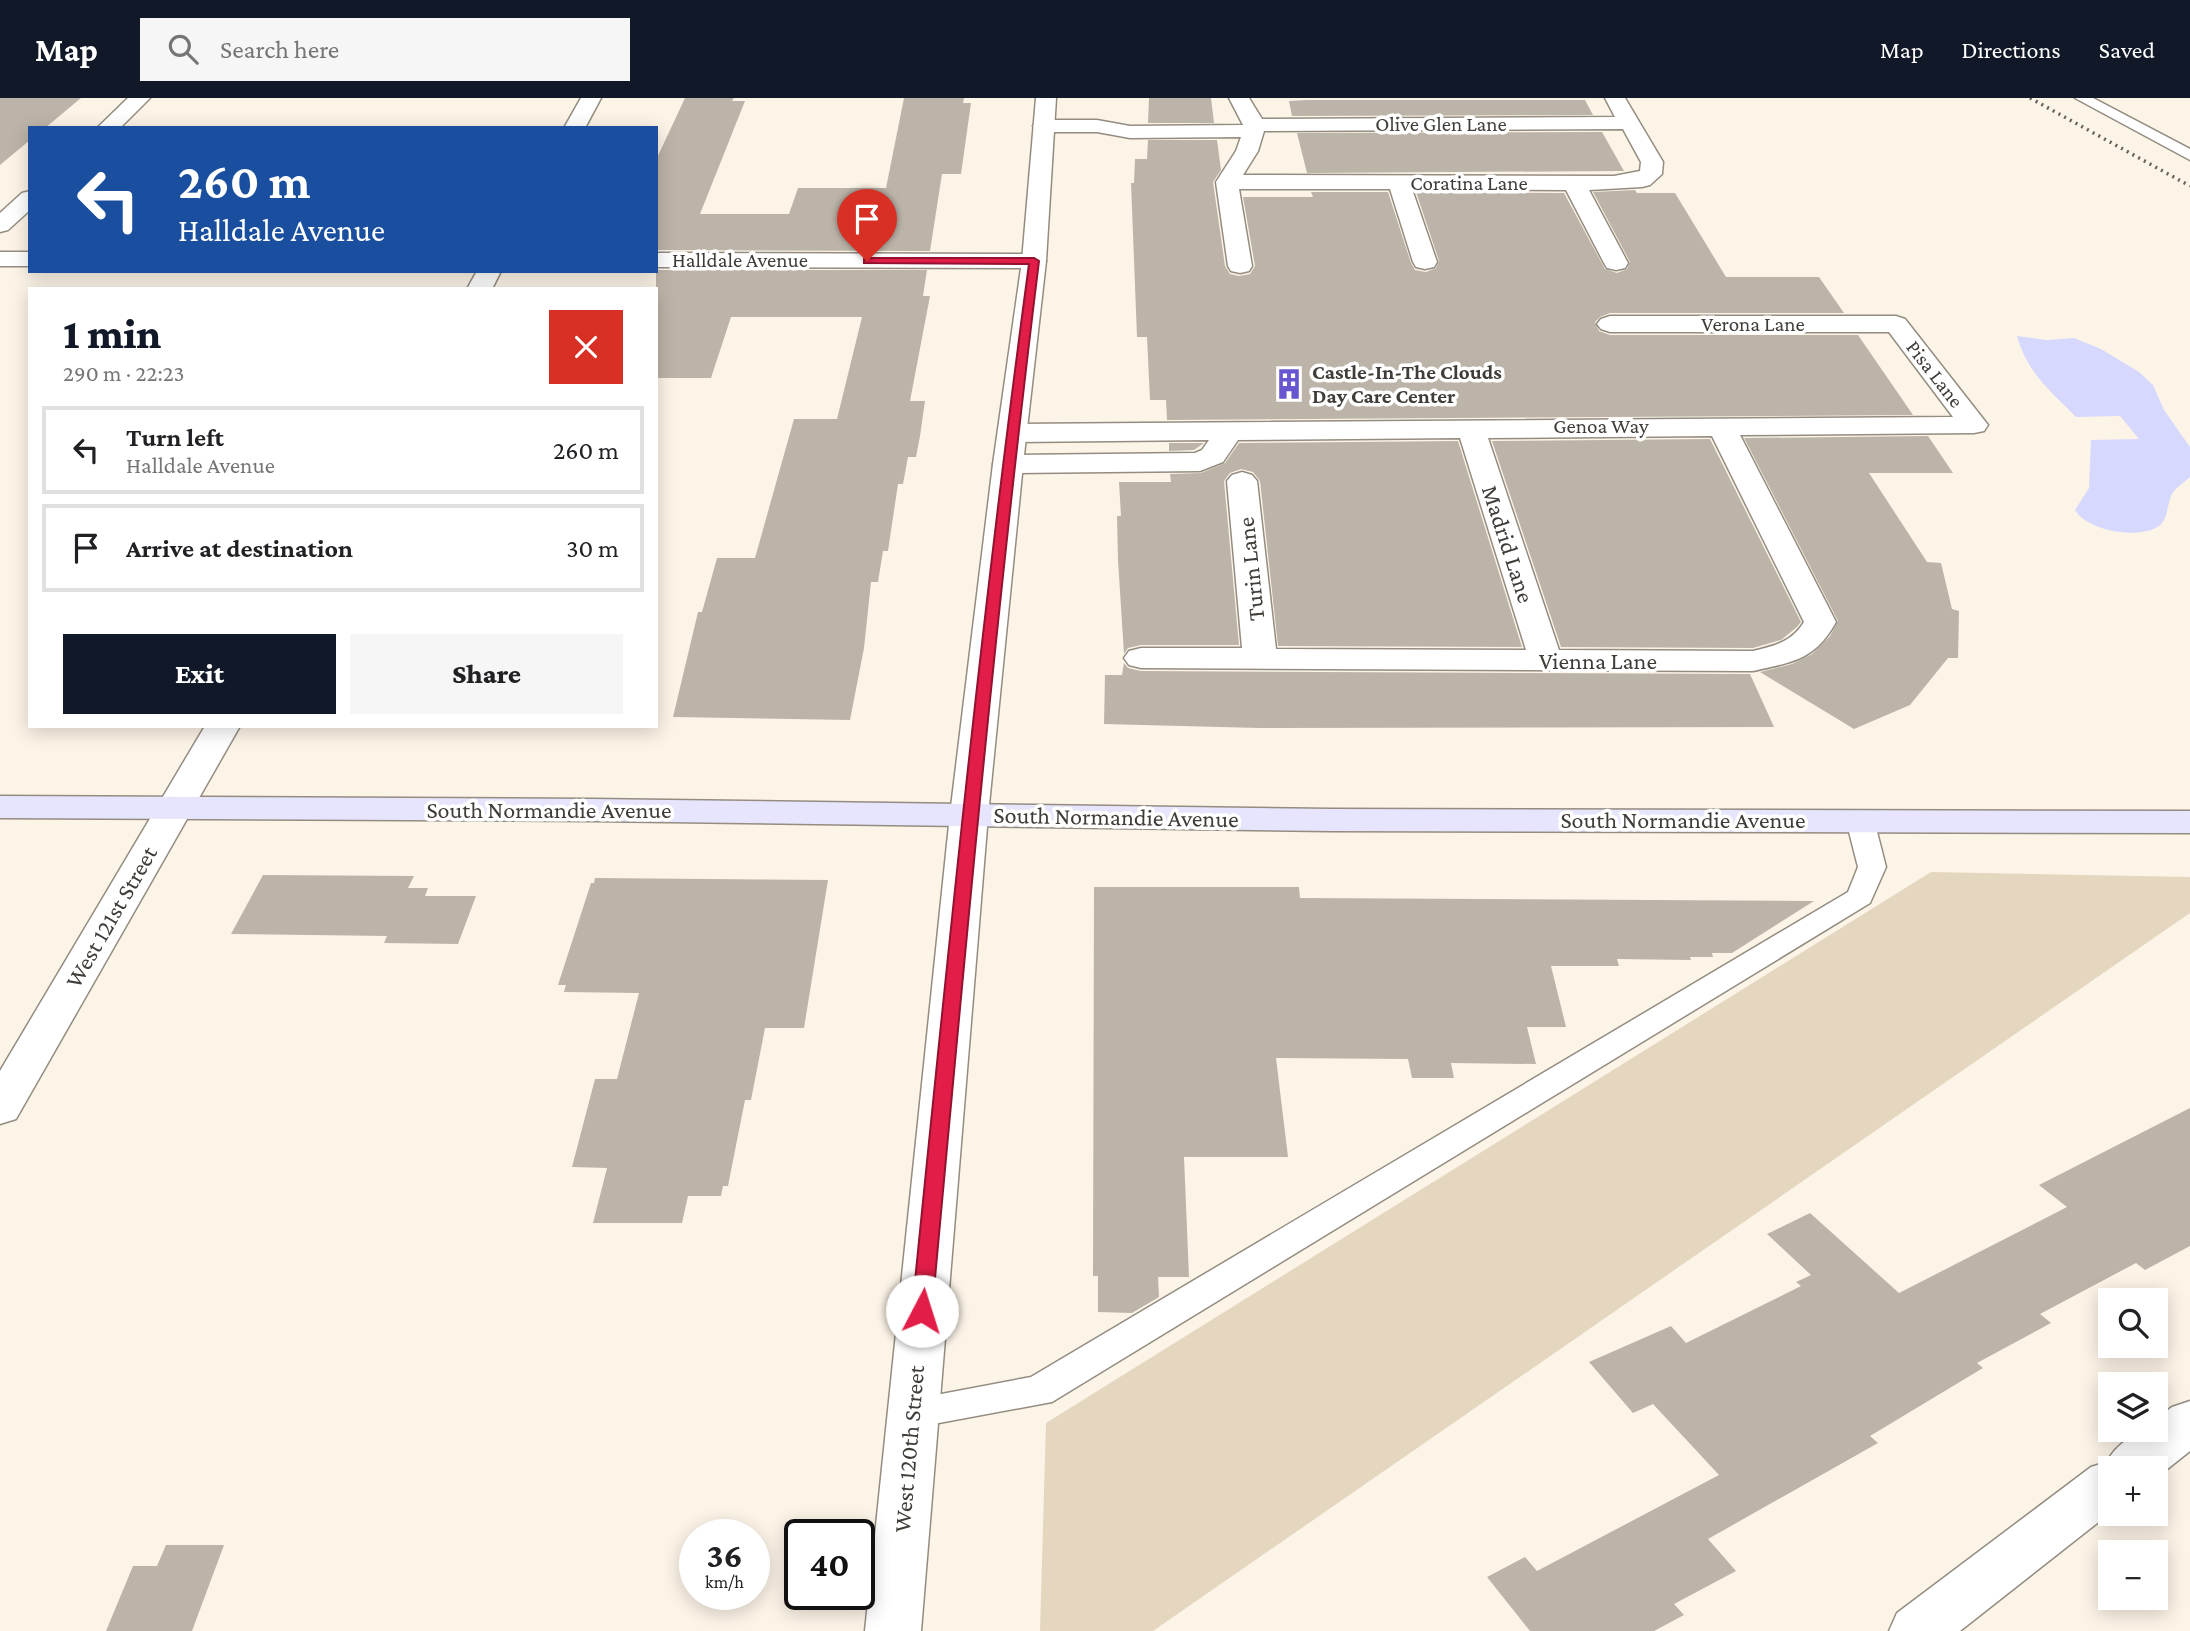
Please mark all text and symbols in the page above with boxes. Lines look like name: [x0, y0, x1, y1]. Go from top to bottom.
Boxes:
search box: [140, 18, 630, 81]
icon: search: [164, 30, 202, 68]
text: Map: [35, 31, 98, 68]
text: Search here: [220, 35, 339, 64]
text: Map: [1880, 36, 1924, 63]
text: Directions: [1962, 36, 2061, 63]
text: Saved: [2099, 36, 2155, 63]
street label: Olive Glen Lane: [1375, 112, 1507, 136]
icon: left: [63, 154, 154, 245]
text: 260 m: [178, 154, 310, 209]
street label: Coratina Lane: [1410, 171, 1528, 195]
pin: [837, 189, 897, 261]
icon: arrive: [848, 200, 886, 238]
text: Halldale Avenue: [178, 212, 385, 248]
street label: Halldale Avenue: [672, 248, 808, 272]
text: 1 min: [63, 310, 161, 357]
button: close: [549, 310, 623, 384]
street label: Verona Lane: [1701, 312, 1805, 336]
street label: Pisa Lane: [1901, 336, 1969, 412]
text: 290 m · 22:23: [63, 360, 185, 386]
place label: Castle-In-The Clouds Day Care Center: [1312, 360, 1502, 408]
building icon: Castle-In-The Clouds Day Care Center: [1272, 367, 1306, 401]
street label: Genoa Way: [1553, 414, 1649, 438]
text: Turn left: [126, 423, 224, 452]
icon: left: [67, 431, 105, 469]
text: 260 m: [553, 436, 619, 465]
text: Halldale Avenue: [126, 452, 275, 478]
street label: Madrid Lane: [1477, 482, 1540, 606]
street label: Turin Lane: [1232, 516, 1269, 622]
icon: arrive: [67, 529, 105, 567]
text: Arrive at destination: [126, 534, 353, 563]
text: 30 m: [566, 534, 619, 563]
button: Exit: [63, 634, 336, 714]
button: Share: [350, 634, 623, 714]
street label: Vienna Lane: [1539, 647, 1657, 674]
street label: South Normandie Avenue: [426, 796, 672, 823]
street label: South Normandie Avenue: [993, 801, 1239, 832]
street label: South Normandie Avenue: [1560, 806, 1806, 833]
street label: West 121st Street: [59, 840, 163, 992]
position arrow: [885, 1274, 959, 1348]
map controls: [2098, 1288, 2168, 1610]
button: search: [2098, 1288, 2168, 1358]
street label: West 120th Street: [888, 1363, 929, 1534]
button: layers: [2098, 1372, 2168, 1442]
button: +: [2098, 1456, 2168, 1526]
speed limit sign: 40: [784, 1519, 875, 1610]
text: 36: [706, 1536, 743, 1575]
button: −: [2098, 1540, 2168, 1610]
text: km/h: [705, 1572, 744, 1592]

